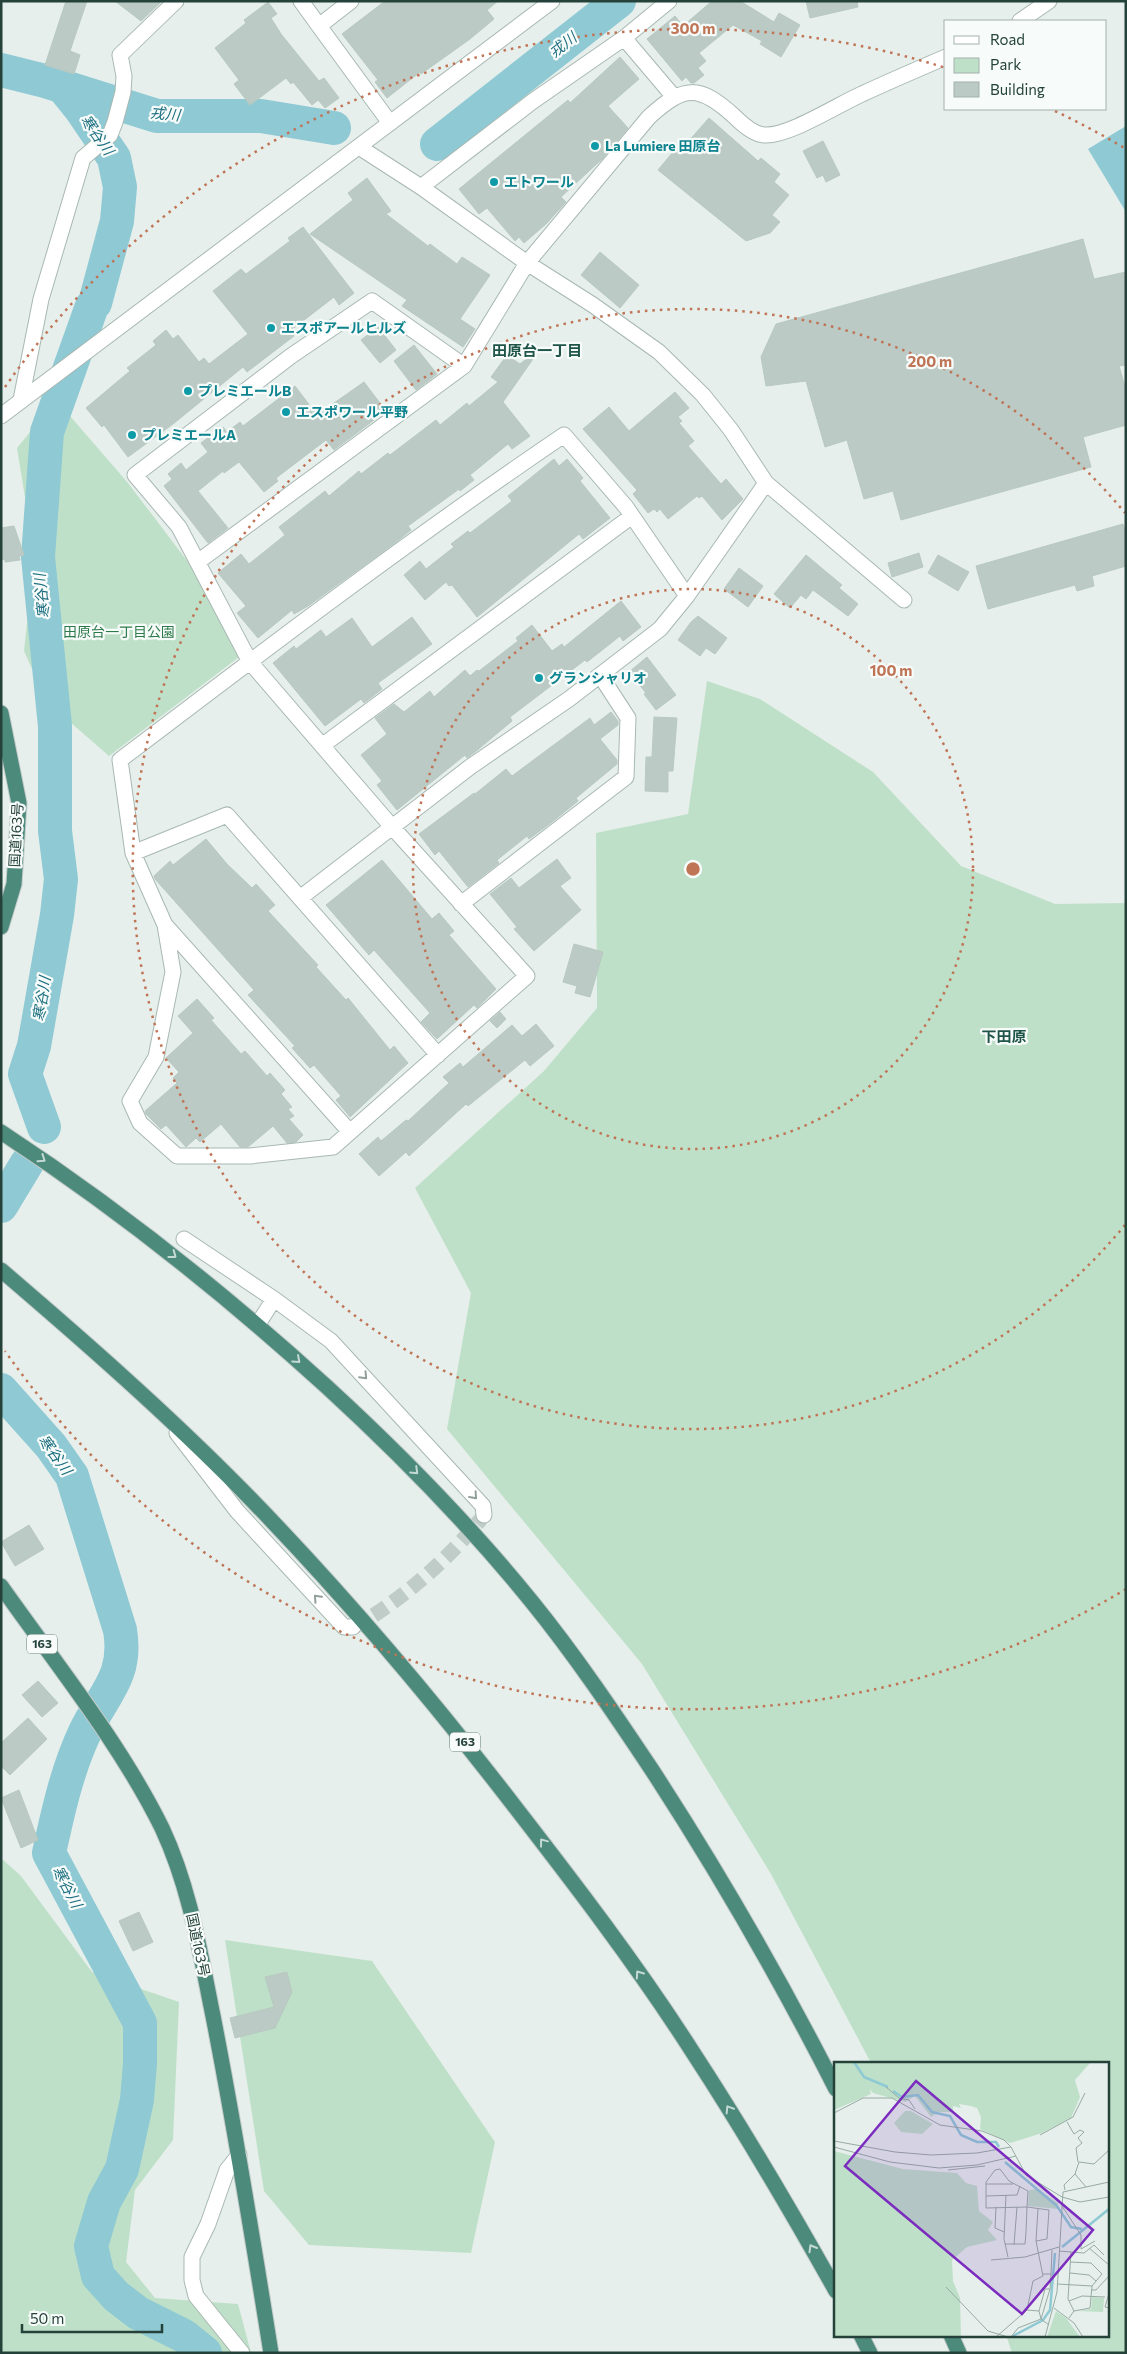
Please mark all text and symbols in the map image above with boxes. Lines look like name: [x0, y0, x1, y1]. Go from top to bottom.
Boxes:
text: 300 m: [671, 19, 715, 37]
legend: [944, 20, 1107, 110]
water label: 戎川: [545, 27, 581, 61]
text: Road: [990, 30, 1025, 48]
text: Park: [990, 55, 1021, 73]
text: Building: [990, 80, 1045, 98]
water label: 戎川: [149, 102, 183, 124]
water label: 寒谷川: [78, 111, 119, 160]
place label: La Lumiere 田原台: [605, 137, 720, 154]
marker: La Lumiere 田原台: [589, 140, 601, 152]
place label: エトワール: [504, 173, 574, 190]
marker: エトワール: [488, 176, 500, 188]
place label: エスポアールヒルズ: [281, 319, 406, 336]
marker: エスポアールヒルズ: [265, 322, 277, 334]
district label: 田原台一丁目: [492, 341, 582, 359]
text: 200 m: [908, 352, 952, 370]
place label: プレミエールB: [198, 382, 291, 399]
marker: プレミエールB: [182, 385, 194, 397]
place label: エスポワール平野: [296, 403, 408, 420]
marker: エスポワール平野: [280, 406, 292, 418]
place label: プレミエールA: [142, 426, 236, 443]
marker: プレミエールA: [126, 429, 138, 441]
water label: 寒谷川: [29, 571, 52, 619]
park label: 田原台一丁目公園: [63, 623, 175, 640]
text: 100 m: [870, 661, 912, 679]
place label: グランシャリオ: [549, 669, 647, 686]
marker: グランシャリオ: [533, 672, 545, 684]
street label: 国道163号: [5, 802, 26, 868]
centre of rings: [684, 860, 702, 878]
water label: 寒谷川: [29, 973, 54, 1022]
district label: 下田原: [981, 1027, 1027, 1045]
one-way arrow: [36, 1153, 45, 1162]
one-way arrow: [167, 1249, 177, 1258]
one-way arrow: [291, 1354, 300, 1363]
one-way arrow: [358, 1370, 367, 1379]
water label: 寒谷川: [35, 1431, 77, 1480]
one-way arrow: [410, 1465, 419, 1474]
one-way arrow: [468, 1490, 477, 1499]
one-way arrow: [314, 1595, 323, 1604]
road number: 163: [27, 1635, 57, 1654]
road number: 163: [450, 1732, 480, 1751]
one-way arrow: [539, 1839, 548, 1848]
water label: 寒谷川: [49, 1862, 87, 1912]
street label: 国道163号: [183, 1912, 214, 1978]
one-way arrow: [636, 1970, 645, 1979]
inset map: [834, 2062, 1110, 2336]
one-way arrow: [725, 2105, 735, 2114]
one-way arrow: [808, 2245, 818, 2254]
scale bar: [22, 2302, 162, 2334]
text: 50 m: [30, 2309, 64, 2327]

